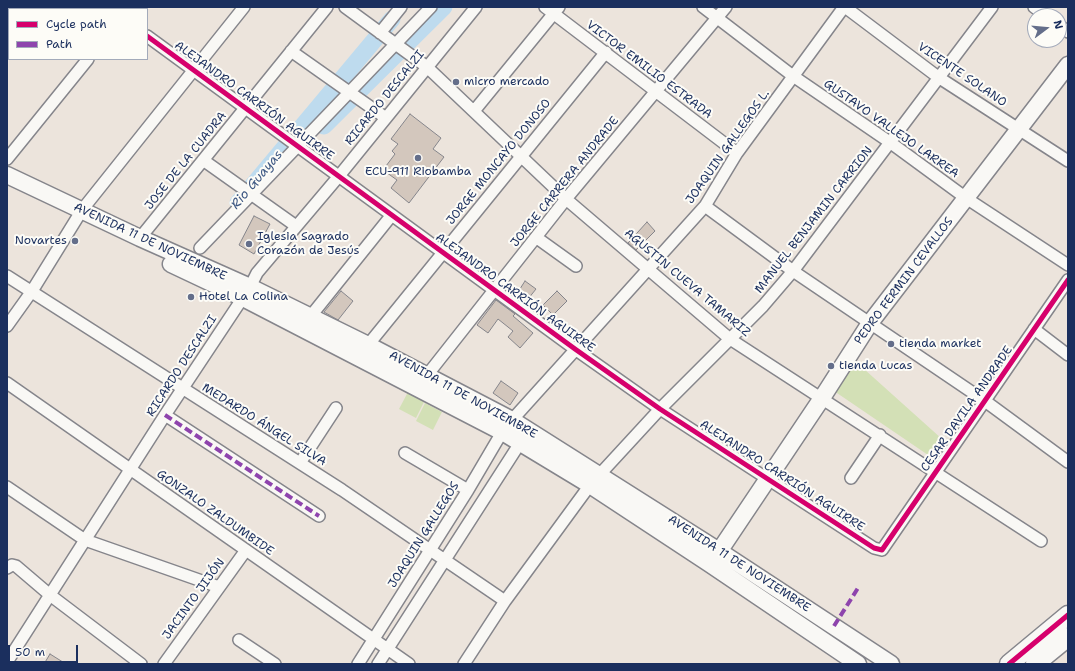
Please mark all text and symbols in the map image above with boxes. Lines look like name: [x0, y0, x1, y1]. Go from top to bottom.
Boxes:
legend: [8, 8, 148, 60]
north arrow: [1027, 8, 1067, 48]
text: Cycle path: [46, 16, 107, 32]
street label: VICTOR EMILIO ESTRADA: [583, 18, 715, 122]
text: N: [1050, 19, 1066, 31]
text: Path: [46, 36, 72, 52]
street label: ALEJANDRO CARRIÓN AGUIRRE: [171, 38, 337, 164]
street label: VICENTE SOLANO: [915, 40, 1009, 110]
street label: RICARDO DESCALZI: [342, 48, 428, 148]
place label: micro mercado: [464, 75, 549, 89]
marker: micro mercado: [451, 77, 461, 87]
street label: GUSTAVO VALLEJO LARREA: [821, 77, 961, 181]
street label: JOAQUIN GALLEGOS L.: [683, 87, 773, 207]
street label: JORGE MONCAYO DONOSO: [444, 96, 554, 228]
street label: JOSE DE LA CUADRA: [142, 109, 230, 213]
street label: JORGE CARRERA ANDRADE: [508, 114, 622, 250]
street label: MANUEL BENJAMIN CARRION: [752, 144, 876, 296]
water label: Rio Guayas: [228, 147, 286, 213]
marker: ECU-911 Riobamba: [413, 153, 423, 163]
place label: ECU-911 Riobamba: [365, 165, 471, 179]
street label: AVENIDA 11 DE NOVIEMBRE: [71, 200, 229, 284]
street label: PEDRO FERMIN CEVALLOS: [852, 215, 956, 347]
street label: AGUSTIN CUEVA TAMARIZ: [621, 226, 753, 340]
place label: Iglesia Sagrado Corazón de Jesús: [257, 230, 360, 258]
street label: ALEJANDRO CARRIÓN AGUIRRE: [432, 230, 598, 356]
place label: Novartes: [15, 234, 67, 248]
marker: Novartes: [70, 236, 80, 246]
marker: Iglesia Sagrado Corazón de Jesús: [244, 239, 254, 249]
place label: Hotel La Colina: [199, 290, 288, 304]
marker: Hotel La Colina: [186, 292, 196, 302]
street label: RICARDO DESCALZI: [144, 313, 220, 419]
place label: tienda market: [899, 337, 982, 351]
marker: tienda market: [886, 339, 896, 349]
street label: CESAR DAVILA ANDRADE: [918, 343, 1016, 475]
street label: AVENIDA 11 DE NOVIEMBRE: [386, 348, 540, 442]
place label: tienda Lucas: [839, 359, 913, 373]
marker: tienda Lucas: [826, 361, 836, 371]
street label: MEDARDO ÁNGEL SILVA: [199, 381, 329, 469]
street label: ALEJANDRO CARRIÓN AGUIRRE: [697, 417, 867, 535]
street label: GONZALO ZALDUMBIDE: [154, 467, 276, 559]
street label: JOAQUIN GALLEGOS: [385, 479, 463, 591]
street label: AVENIDA 11 DE NOVIEMBRE: [665, 512, 813, 616]
street label: JACINTO JIJÓN: [160, 556, 228, 642]
scale bar: [10, 637, 80, 663]
text: 50 m: [15, 644, 45, 660]

